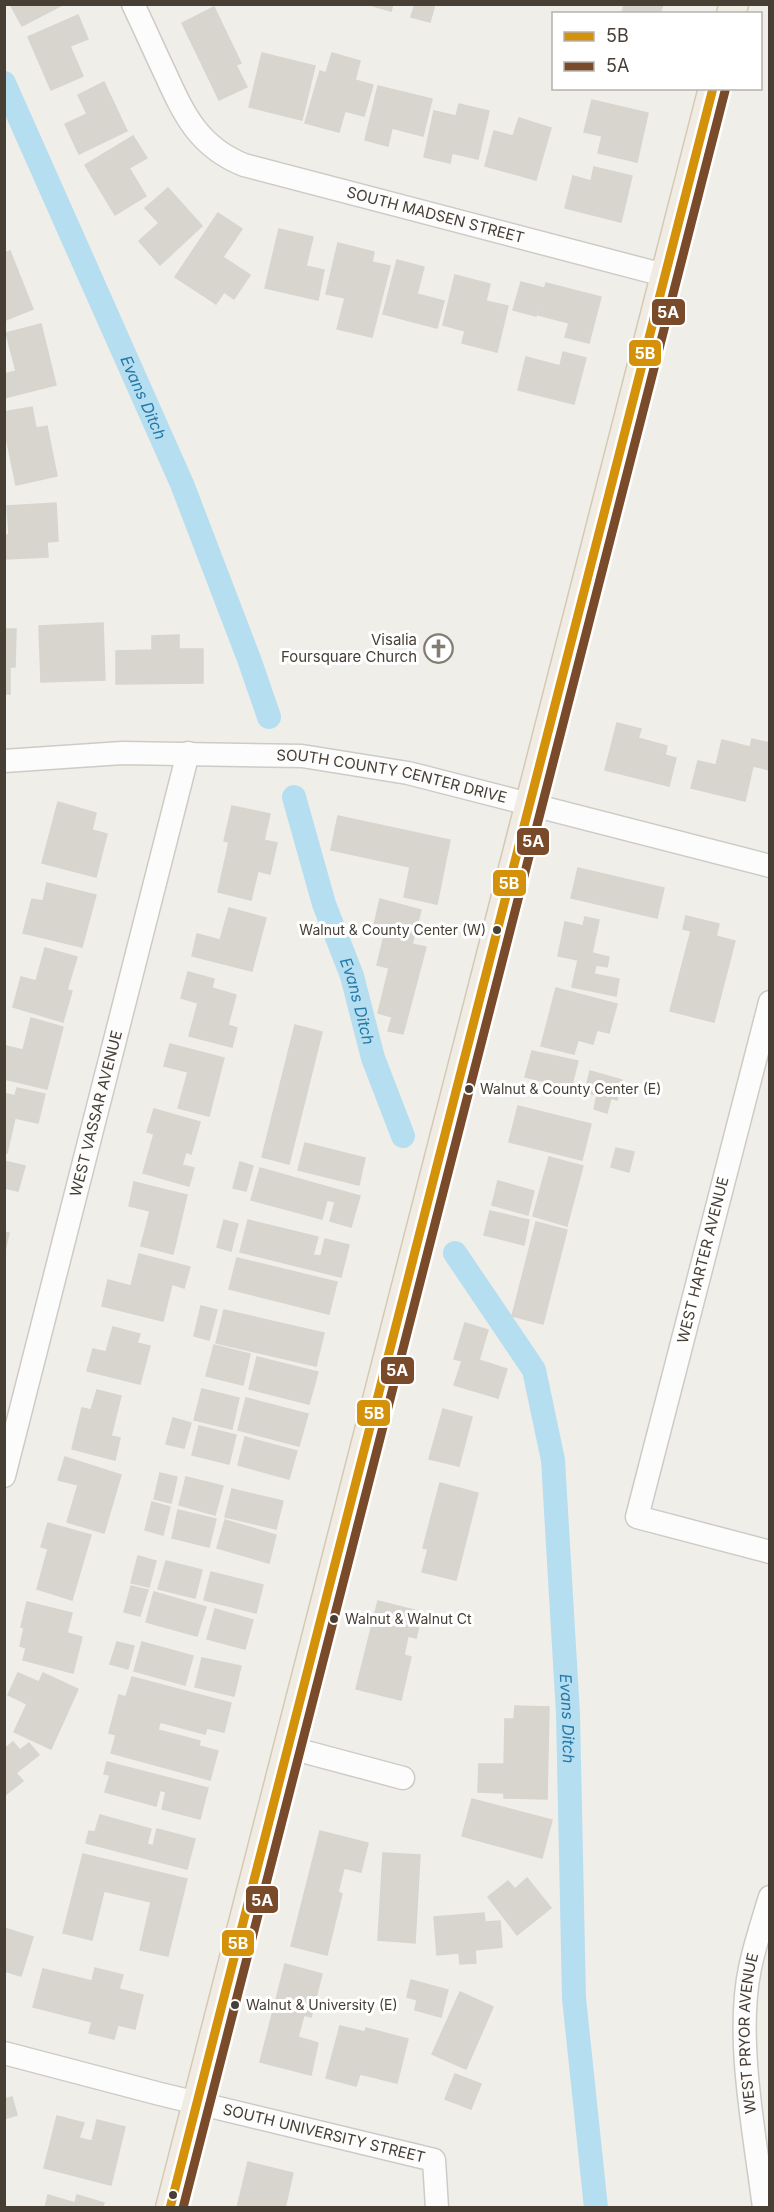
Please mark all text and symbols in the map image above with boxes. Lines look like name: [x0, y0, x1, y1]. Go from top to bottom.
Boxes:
legend: [552, 12, 762, 90]
text: 5B: [606, 25, 629, 46]
text: 5A: [606, 55, 629, 76]
street label: SOUTH MADSEN STREET: [345, 182, 527, 247]
line badge: 5A: [651, 298, 686, 326]
text: 5A: [657, 302, 679, 322]
line badge: 5B: [628, 339, 662, 367]
text: 5B: [635, 343, 655, 363]
water label: Evans Ditch: [116, 352, 171, 442]
place label: Visalia Foursquare Church: [281, 630, 417, 666]
church icon: Visalia Foursquare Church: [422, 633, 454, 665]
street label: SOUTH COUNTY CENTER DRIVE: [276, 745, 509, 807]
line badge: 5A: [516, 827, 550, 856]
text: 5A: [522, 831, 544, 851]
line badge: 5B: [492, 869, 527, 897]
text: 5B: [499, 873, 519, 893]
place label: Walnut & County Center (W): [299, 921, 486, 938]
marker: Walnut & County Center (W): [491, 924, 503, 936]
water label: Evans Ditch: [336, 954, 379, 1047]
street label: WEST VASSAR AVENUE: [65, 1028, 126, 1199]
place label: Walnut & County Center (E): [480, 1080, 661, 1097]
marker: Walnut & County Center (E): [463, 1083, 475, 1095]
street label: WEST HARTER AVENUE: [673, 1175, 732, 1345]
line badge: 5A: [380, 1356, 415, 1385]
text: 5A: [386, 1360, 408, 1380]
line badge: 5B: [356, 1399, 391, 1427]
text: 5B: [364, 1403, 384, 1423]
place label: Walnut & Walnut Ct: [345, 1610, 472, 1627]
marker: Walnut & Walnut Ct: [328, 1613, 340, 1625]
water label: Evans Ditch: [556, 1673, 579, 1763]
line badge: 5A: [245, 1885, 279, 1914]
text: 5A: [251, 1890, 273, 1910]
line badge: 5B: [221, 1929, 255, 1957]
text: 5B: [228, 1933, 248, 1953]
street label: WEST PRYOR AVENUE: [735, 1951, 762, 2115]
place label: Walnut & University (E): [246, 1996, 398, 2013]
marker: Walnut & University (E): [229, 1999, 241, 2011]
street label: SOUTH UNIVERSITY STREET: [221, 2099, 427, 2167]
unlabelled marker: [167, 2189, 179, 2201]

